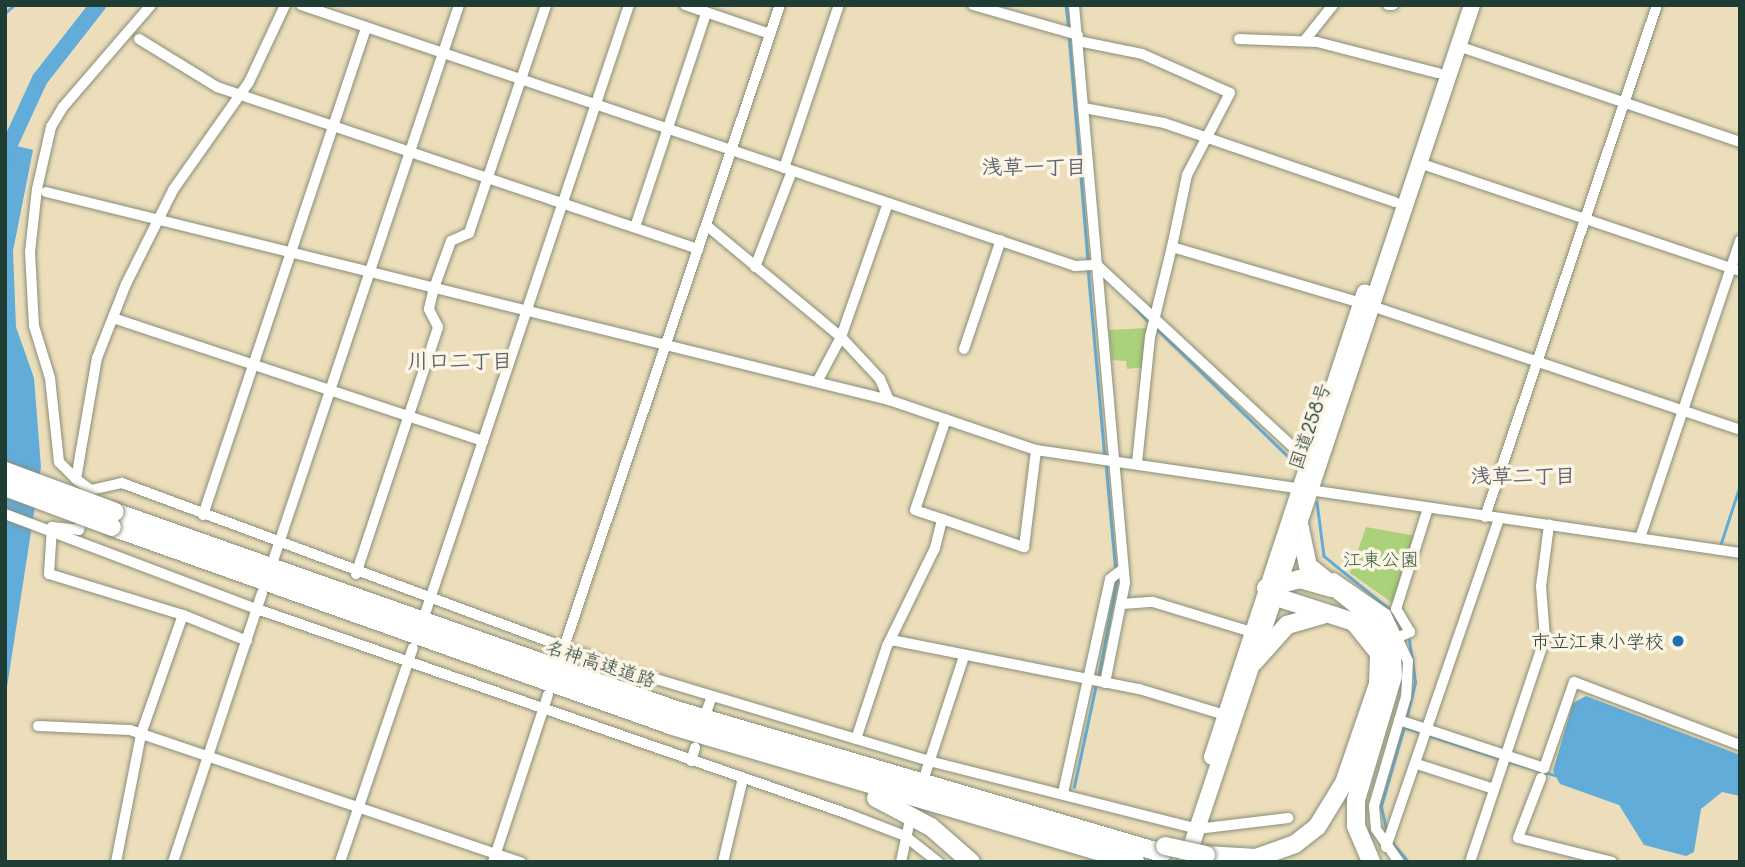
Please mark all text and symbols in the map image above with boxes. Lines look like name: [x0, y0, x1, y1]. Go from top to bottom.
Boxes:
district label: 浅草一丁目: [982, 153, 1086, 179]
district label: 川口二丁目: [408, 347, 512, 373]
street label: 国道258号: [1284, 380, 1334, 472]
district label: 浅草二丁目: [1471, 462, 1575, 488]
park label: 江東公園: [1343, 548, 1419, 570]
place label: 市立江東小学校: [1531, 630, 1664, 652]
marker: 市立江東小学校: [1670, 633, 1686, 649]
street label: 名神高速道路: [543, 635, 659, 691]

